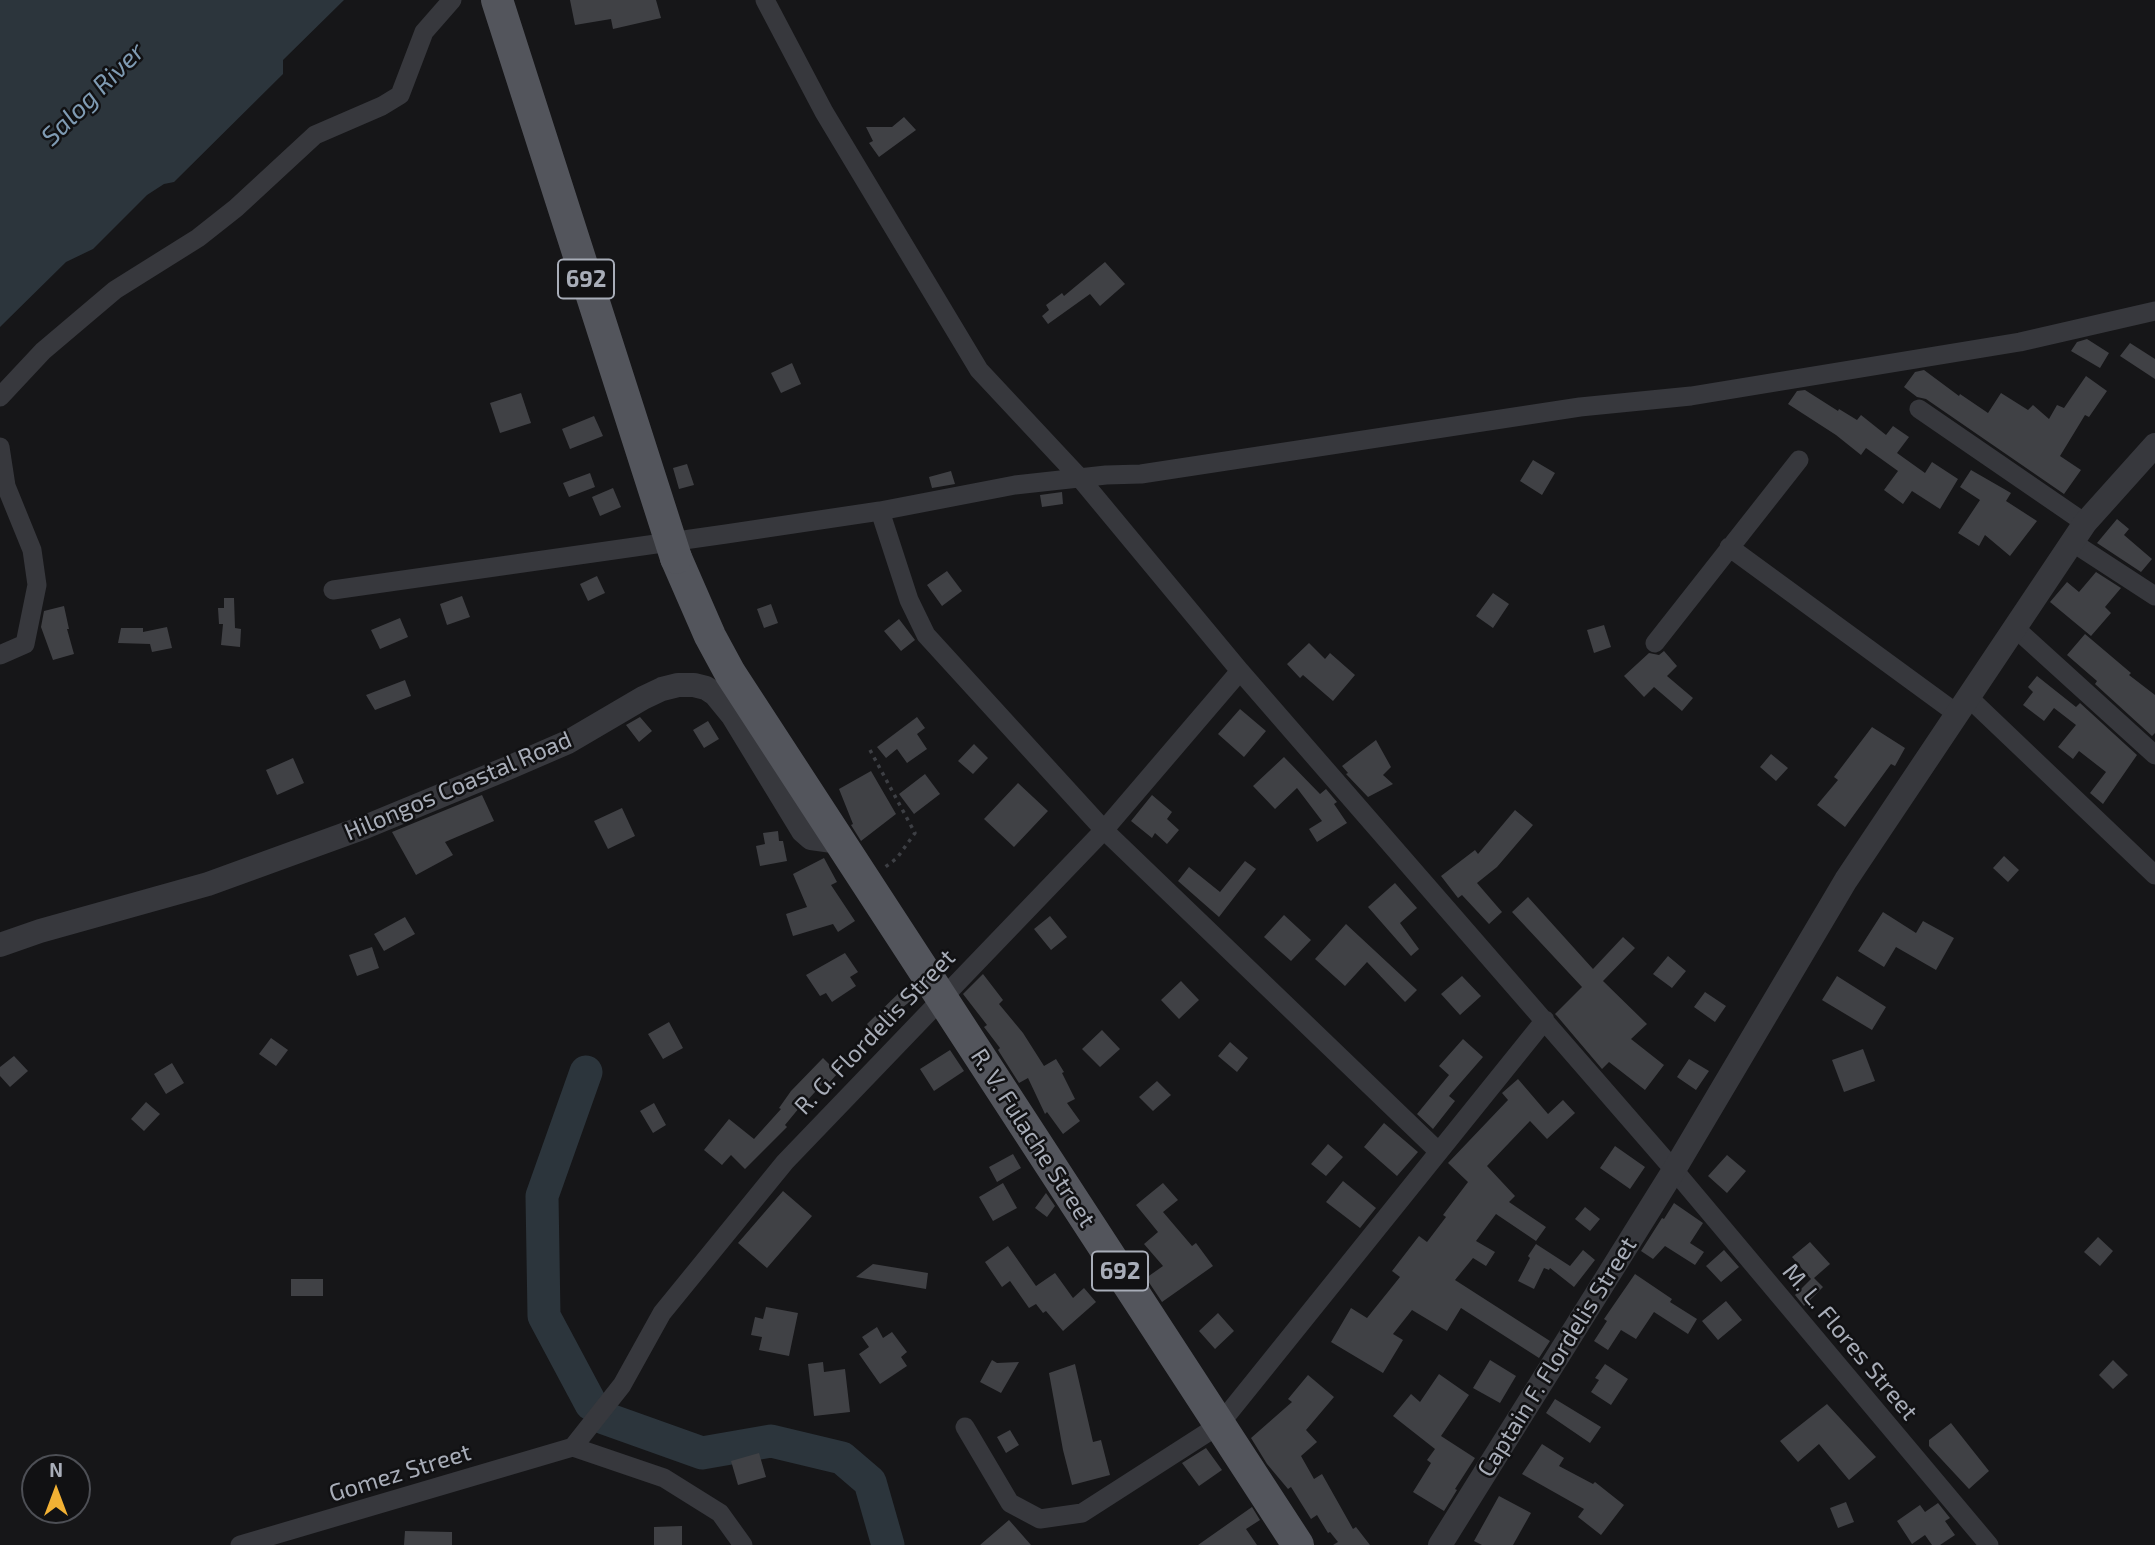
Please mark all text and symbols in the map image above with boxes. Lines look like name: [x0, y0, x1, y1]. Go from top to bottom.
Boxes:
water label: Salog River: [35, 36, 151, 152]
road number: 692: [558, 260, 614, 298]
street label: Hilongos Coastal Road: [340, 725, 576, 847]
street label: R. G. Flordelis Street: [789, 943, 961, 1121]
street label: R. V. Fulache Street: [965, 1043, 1101, 1233]
street label: Captain F. Flordelis Street: [1471, 1232, 1643, 1482]
road number: 692: [1092, 1252, 1148, 1290]
street label: M. L. Flores Street: [1776, 1258, 1924, 1426]
street label: Gomez Street: [326, 1438, 474, 1508]
north arrow: [21, 1454, 91, 1524]
text: N: [49, 1458, 63, 1481]

